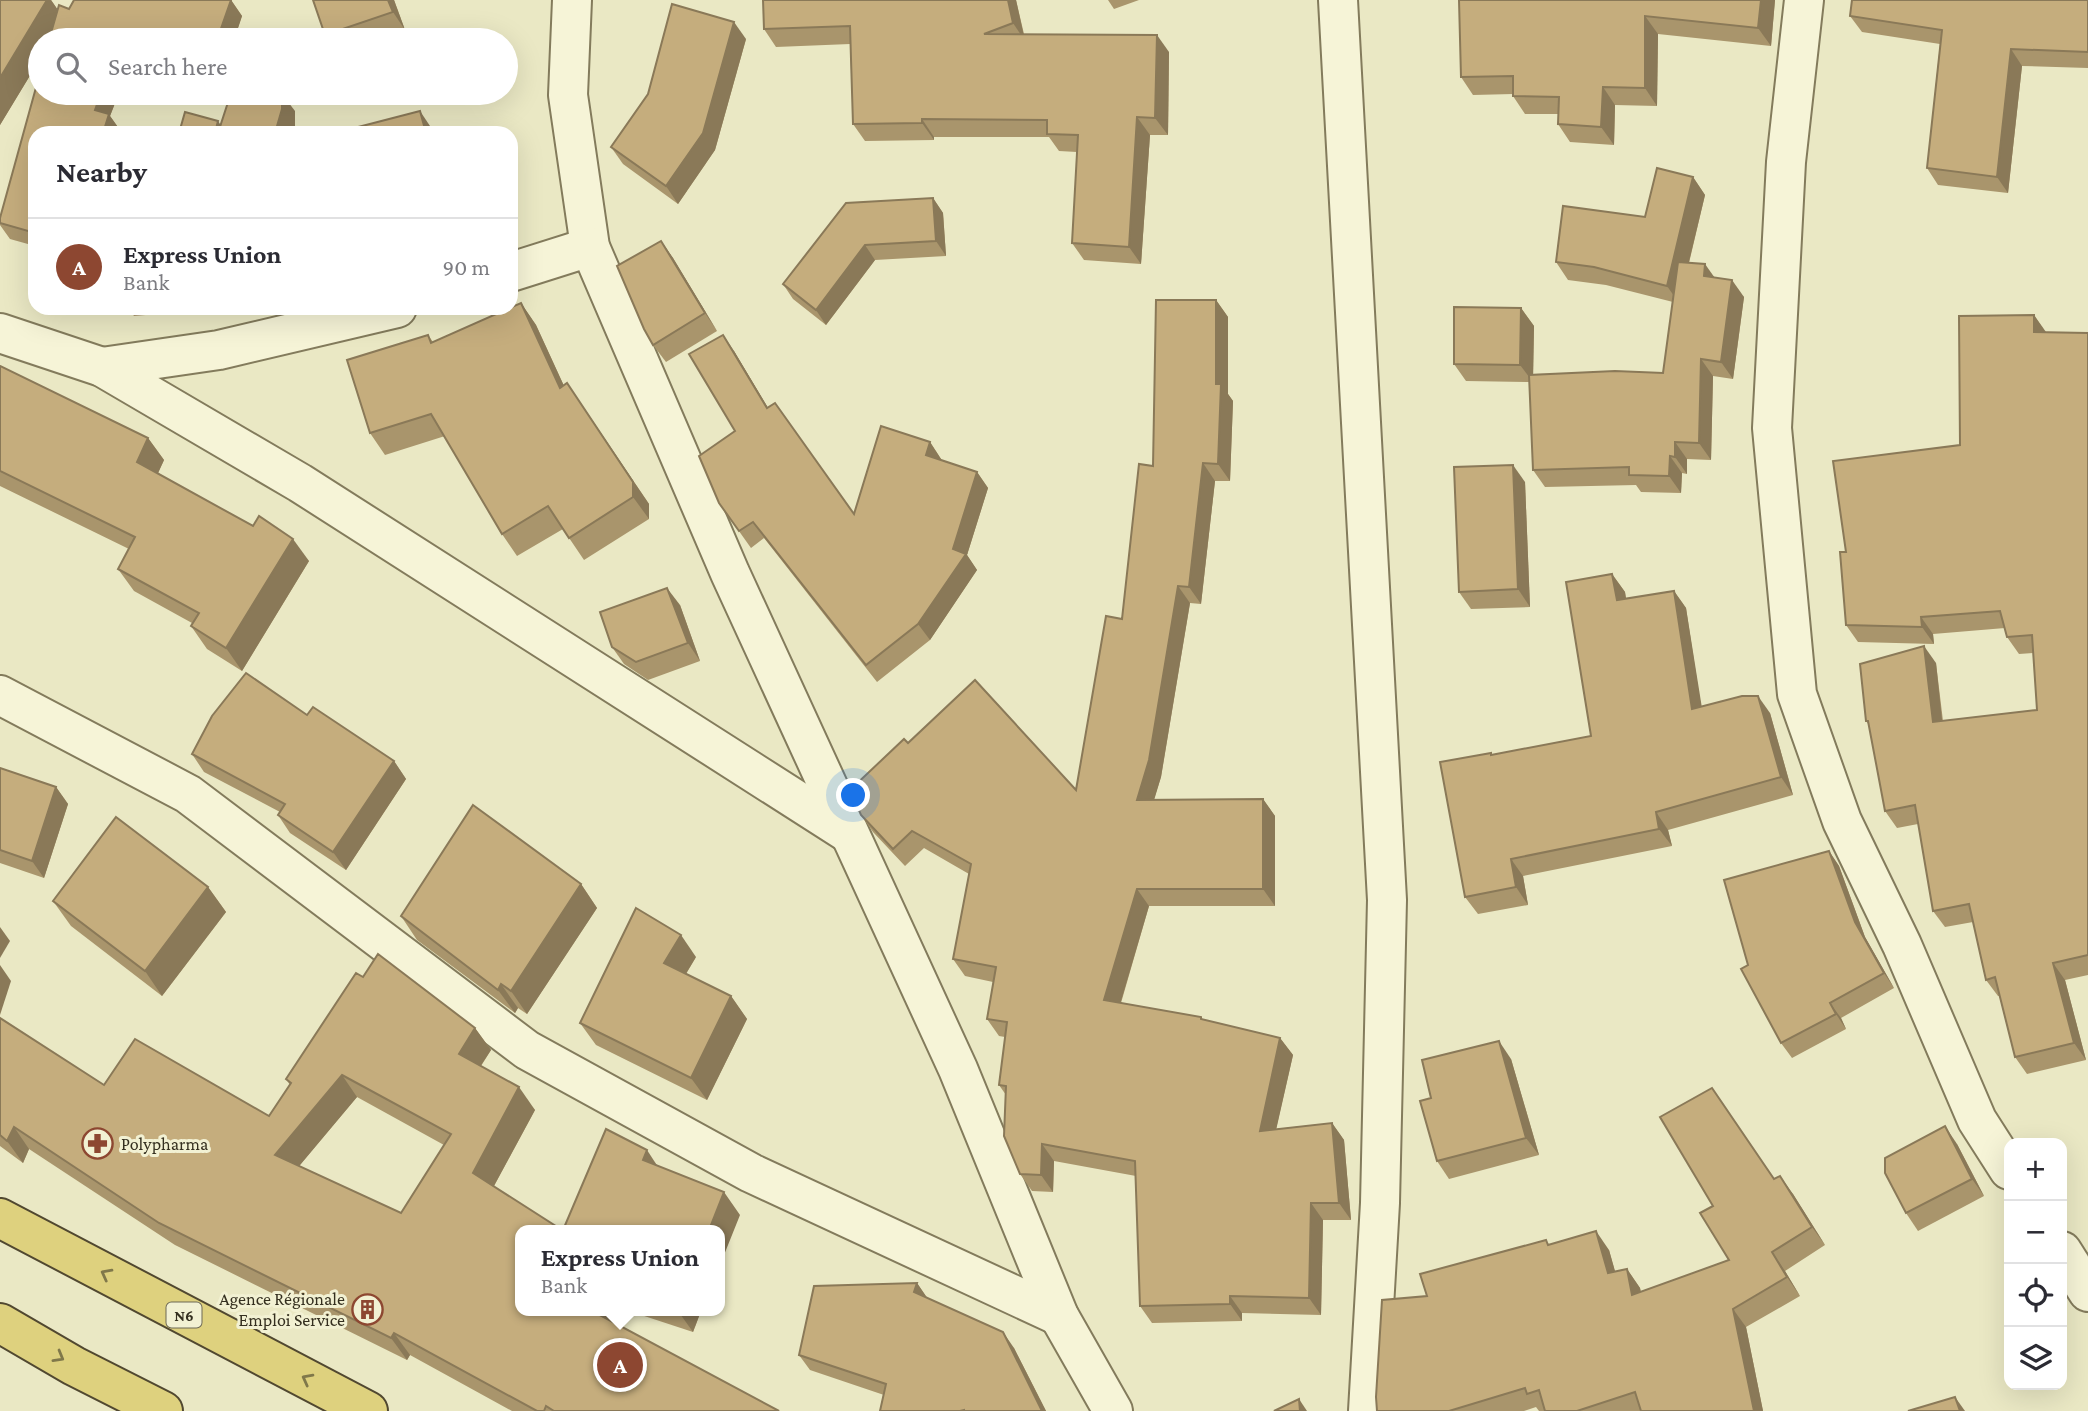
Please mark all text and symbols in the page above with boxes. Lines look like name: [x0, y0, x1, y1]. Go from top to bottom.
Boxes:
search box: [28, 28, 518, 105]
icon: search: [52, 48, 90, 86]
text: Search here: [108, 52, 227, 81]
text: Nearby: [56, 155, 147, 188]
text: Express Union: [123, 240, 281, 269]
text: A: [72, 254, 86, 280]
text: 90 m: [443, 254, 490, 280]
text: Bank: [123, 269, 170, 295]
your location: [836, 778, 870, 812]
pharmacy icon: Polypharma: [81, 1127, 115, 1161]
place label: Polypharma: [121, 1134, 208, 1154]
map controls: [2004, 1138, 2067, 1390]
button: +: [2004, 1138, 2067, 1201]
button: −: [2004, 1201, 2067, 1264]
popup: [515, 1225, 725, 1316]
text: Express Union: [541, 1243, 699, 1272]
button: locate: [2004, 1264, 2067, 1327]
one-way arrow: [101, 1268, 113, 1282]
text: Bank: [541, 1272, 587, 1298]
place label: Agence Régionale Emploi Service: [219, 1289, 345, 1330]
building icon: Agence Régionale Emploi Service: [351, 1292, 385, 1326]
road number: N6: [166, 1302, 202, 1328]
button: layers: [2004, 1327, 2067, 1390]
pin: A: [597, 1339, 643, 1391]
one-way arrow: [52, 1349, 65, 1362]
one-way arrow: [302, 1374, 314, 1388]

